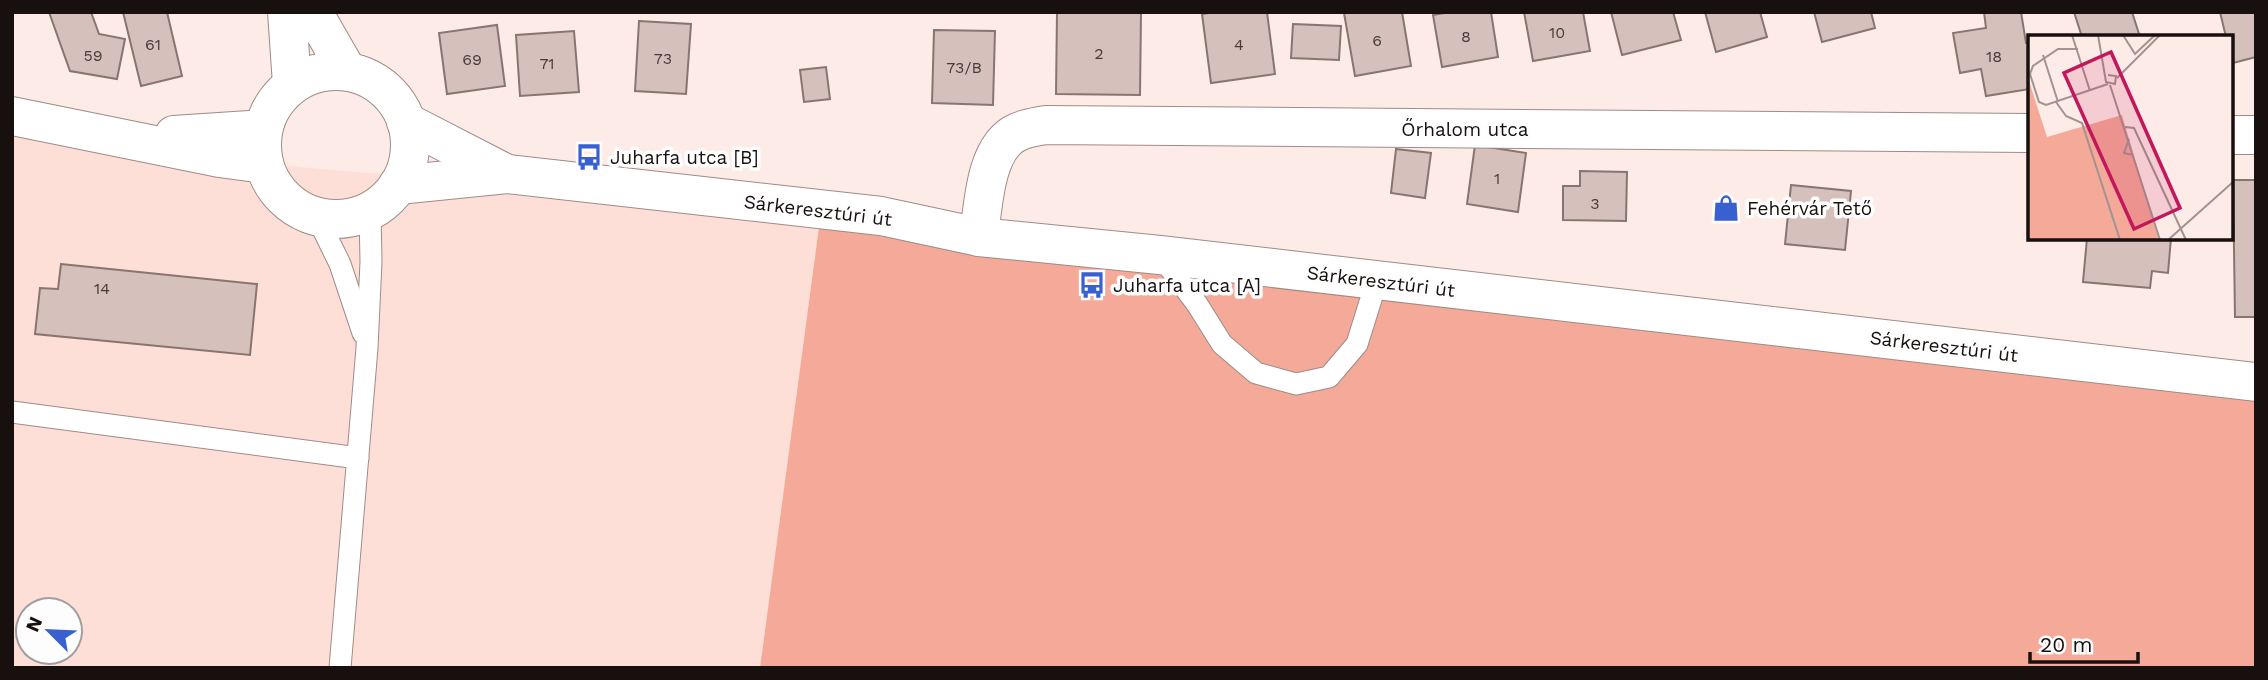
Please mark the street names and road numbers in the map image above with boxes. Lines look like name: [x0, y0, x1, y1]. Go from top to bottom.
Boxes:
street label: Őrhalom utca: [1401, 118, 1529, 141]
street label: Sárkeresztúri út: [743, 190, 893, 231]
street label: Sárkeresztúri út: [1306, 261, 1456, 302]
street label: Sárkeresztúri út: [1869, 326, 2019, 367]

